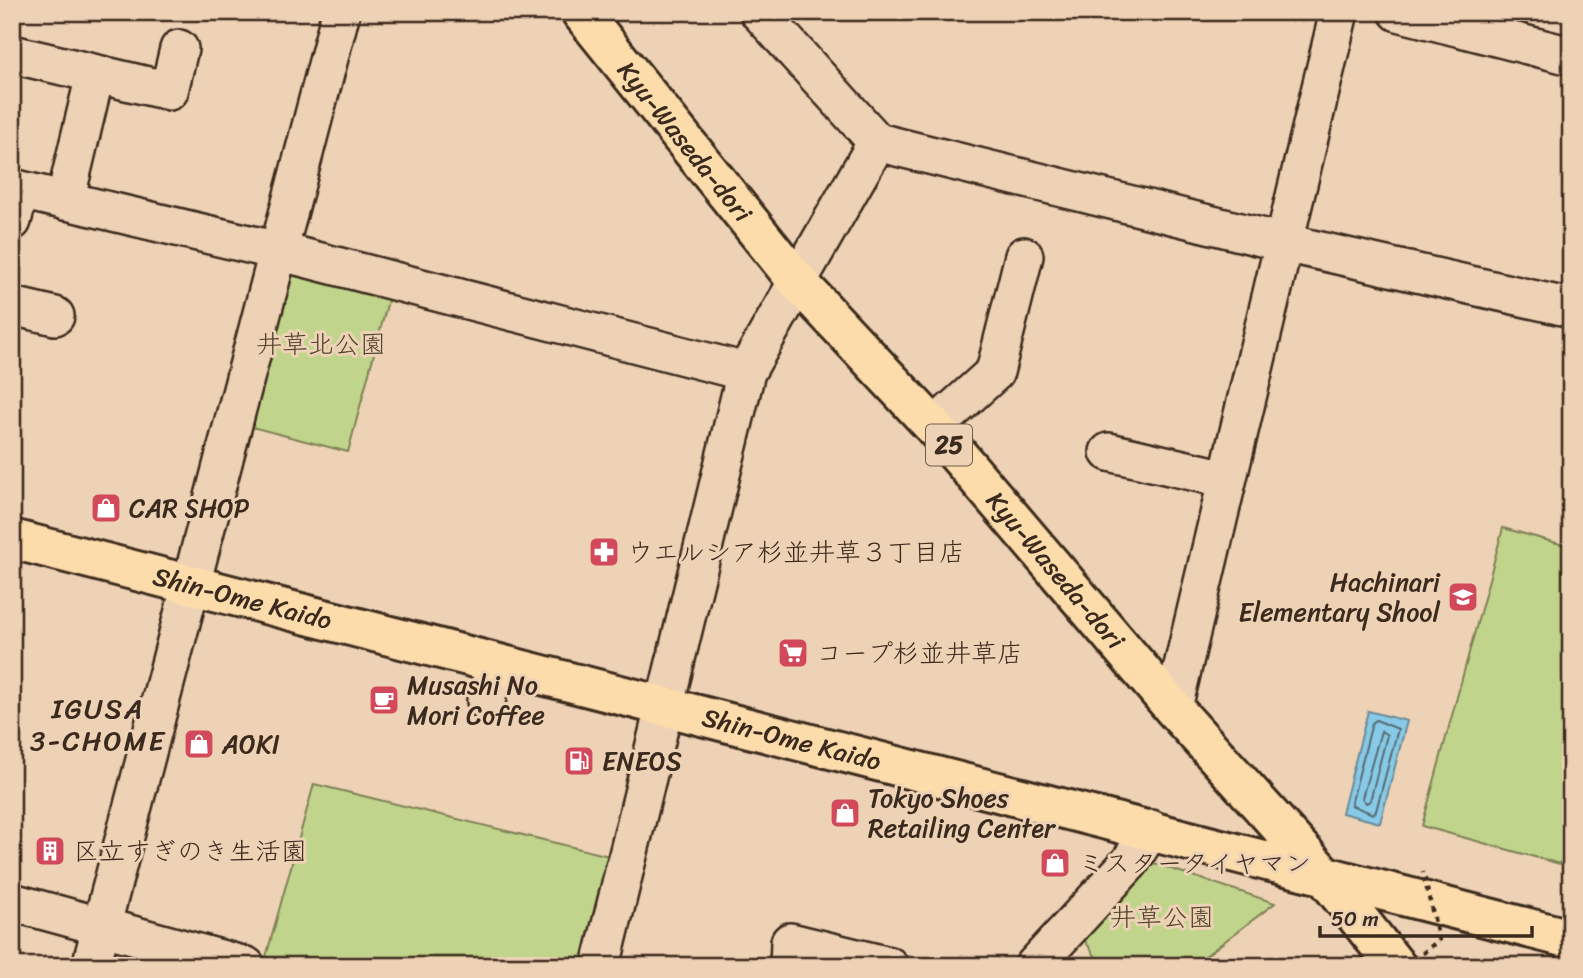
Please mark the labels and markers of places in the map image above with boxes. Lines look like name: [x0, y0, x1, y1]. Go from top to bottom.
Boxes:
place label: CAR SHOP: [129, 485, 249, 531]
shop icon: CAR SHOP: [89, 491, 123, 525]
place label: ウエルシア杉並井草３丁目店: [627, 529, 965, 575]
pharmacy icon: ウエルシア杉並井草３丁目店: [587, 535, 621, 569]
place label: Hachinari Elementary Shool: [1238, 559, 1441, 635]
school or university icon: Hachinari Elementary Shool: [1446, 580, 1480, 614]
place label: コープ杉並井草店: [816, 630, 1023, 676]
supermarket icon: コープ杉並井草店: [776, 636, 810, 670]
place label: Musashi No Mori Coffee: [407, 662, 545, 738]
cafe icon: Musashi No Mori Coffee: [367, 683, 401, 717]
place label: AOKI: [221, 721, 280, 767]
shop icon: AOKI: [182, 727, 216, 761]
place label: ENEOS: [602, 738, 682, 784]
fuel station icon: ENEOS: [562, 744, 596, 778]
place label: Tokyo Shoes Retailing Center: [868, 775, 1056, 851]
shop icon: Tokyo Shoes Retailing Center: [828, 796, 862, 830]
place label: 区立すぎのき生活園: [73, 828, 307, 874]
building icon: 区立すぎのき生活園: [33, 834, 67, 868]
place label: ミスタータイヤマン: [1078, 840, 1311, 886]
shop icon: ミスタータイヤマン: [1038, 846, 1072, 880]

